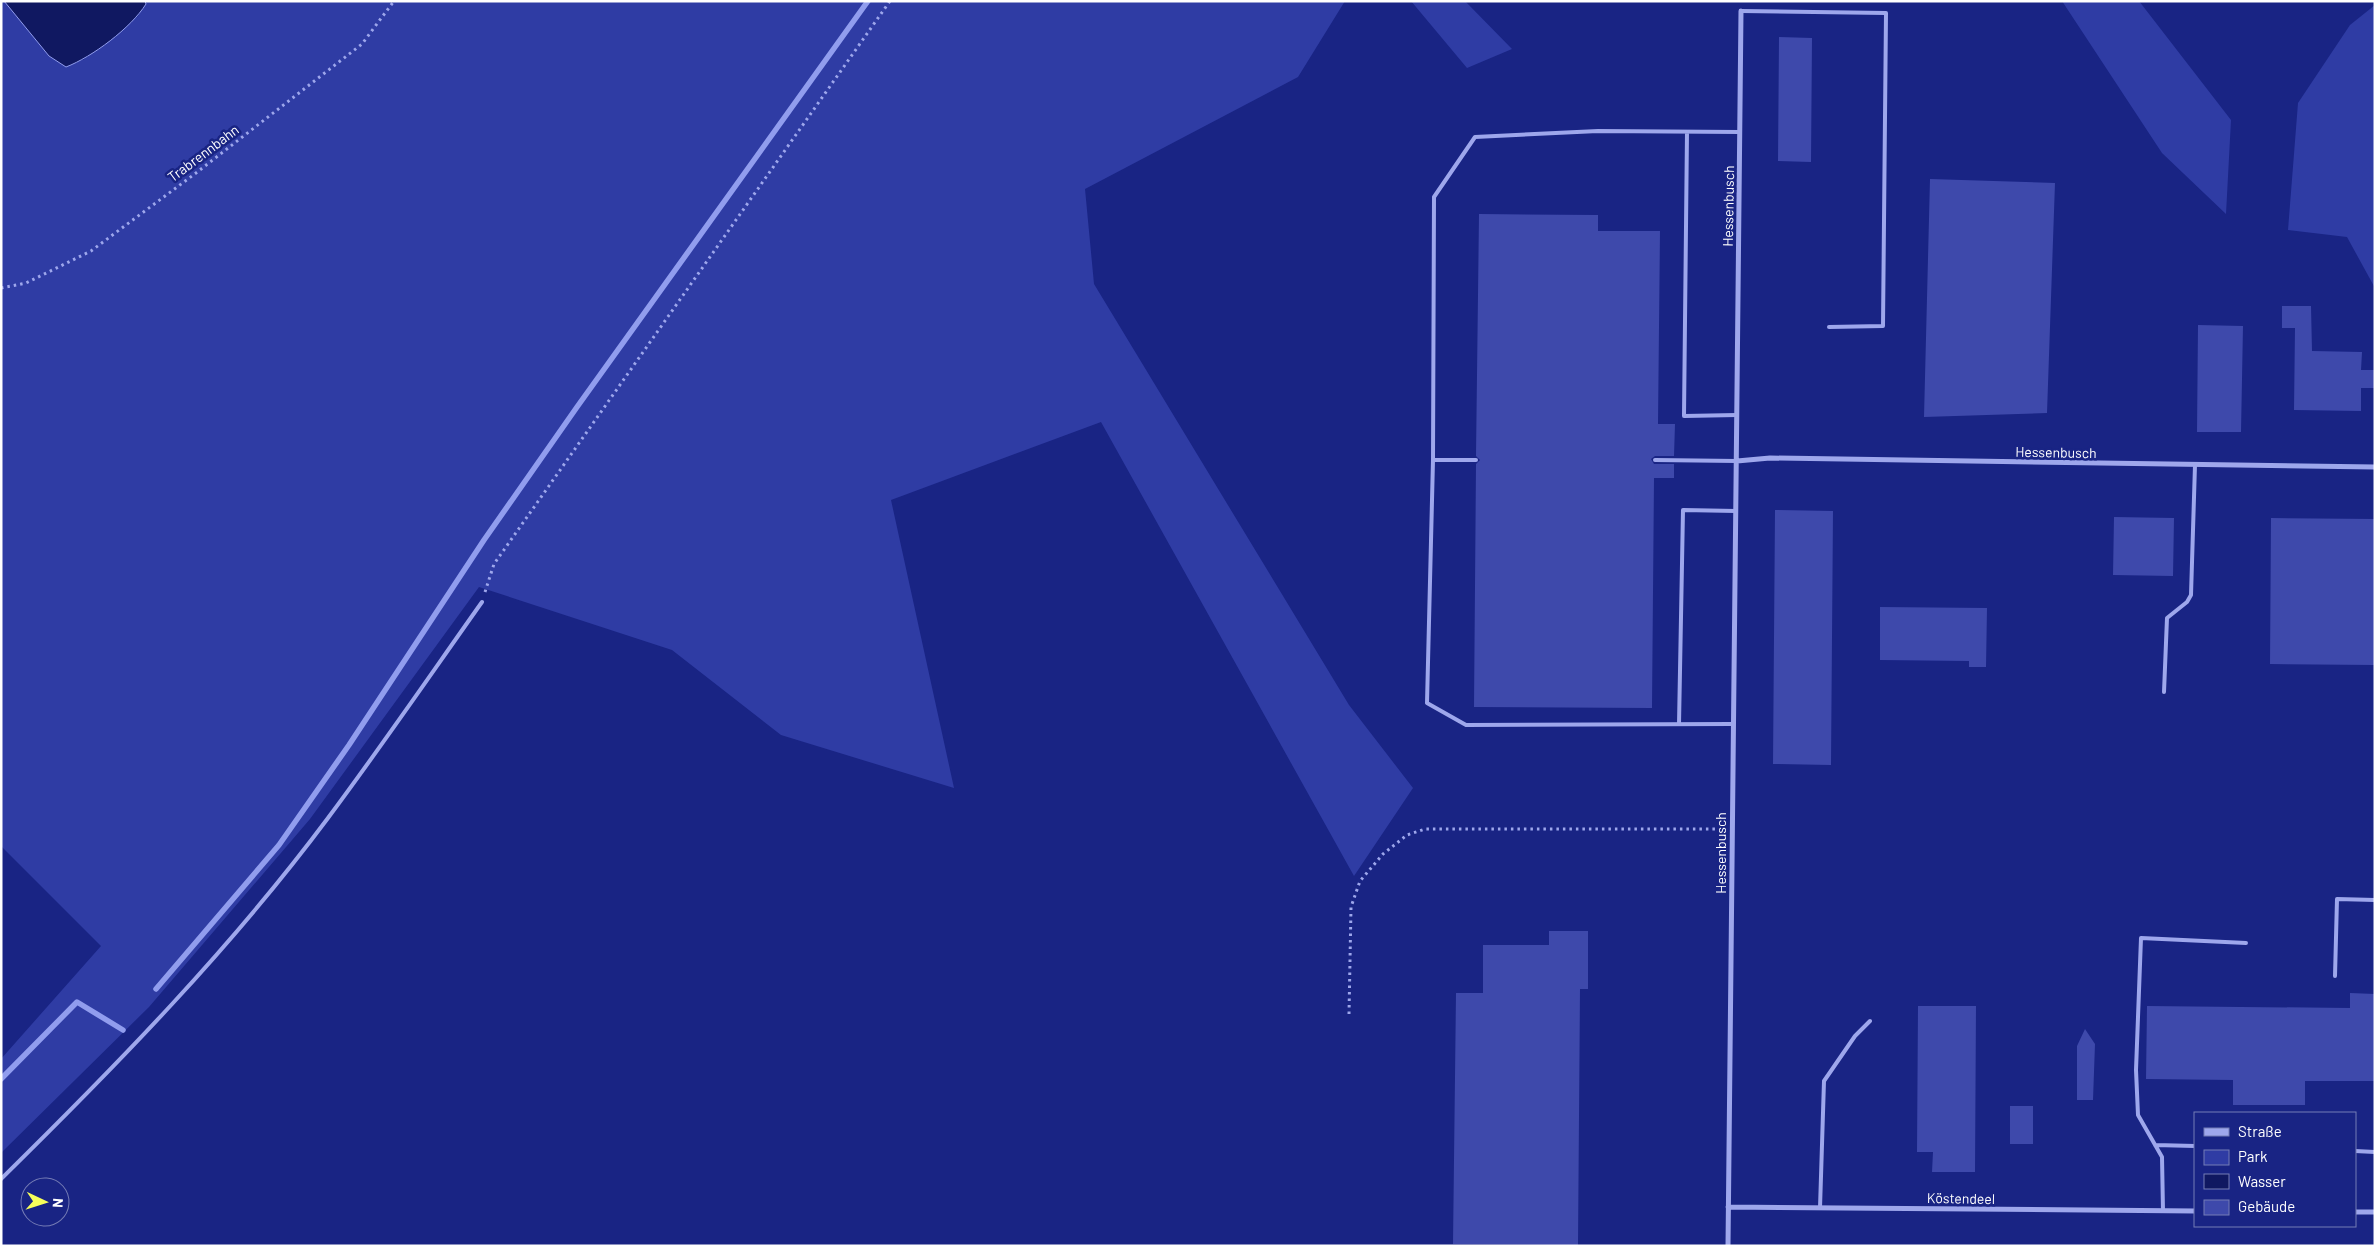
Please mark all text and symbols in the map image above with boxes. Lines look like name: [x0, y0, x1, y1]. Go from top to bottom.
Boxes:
street label: Trabrennbahn: [164, 121, 242, 185]
street label: Hessenbusch: [1719, 165, 1737, 247]
street label: Hessenbusch: [2015, 443, 2097, 461]
street label: Hessenbusch: [1712, 812, 1729, 894]
legend: [2194, 1112, 2356, 1227]
text: Straße: [2238, 1122, 2282, 1140]
text: Park: [2238, 1147, 2268, 1165]
text: Wasser: [2238, 1172, 2286, 1190]
north arrow: [20, 1177, 70, 1227]
street label: Köstendeel: [1927, 1189, 1995, 1207]
text: Gebäude: [2238, 1197, 2295, 1215]
text: N: [50, 1198, 67, 1208]

